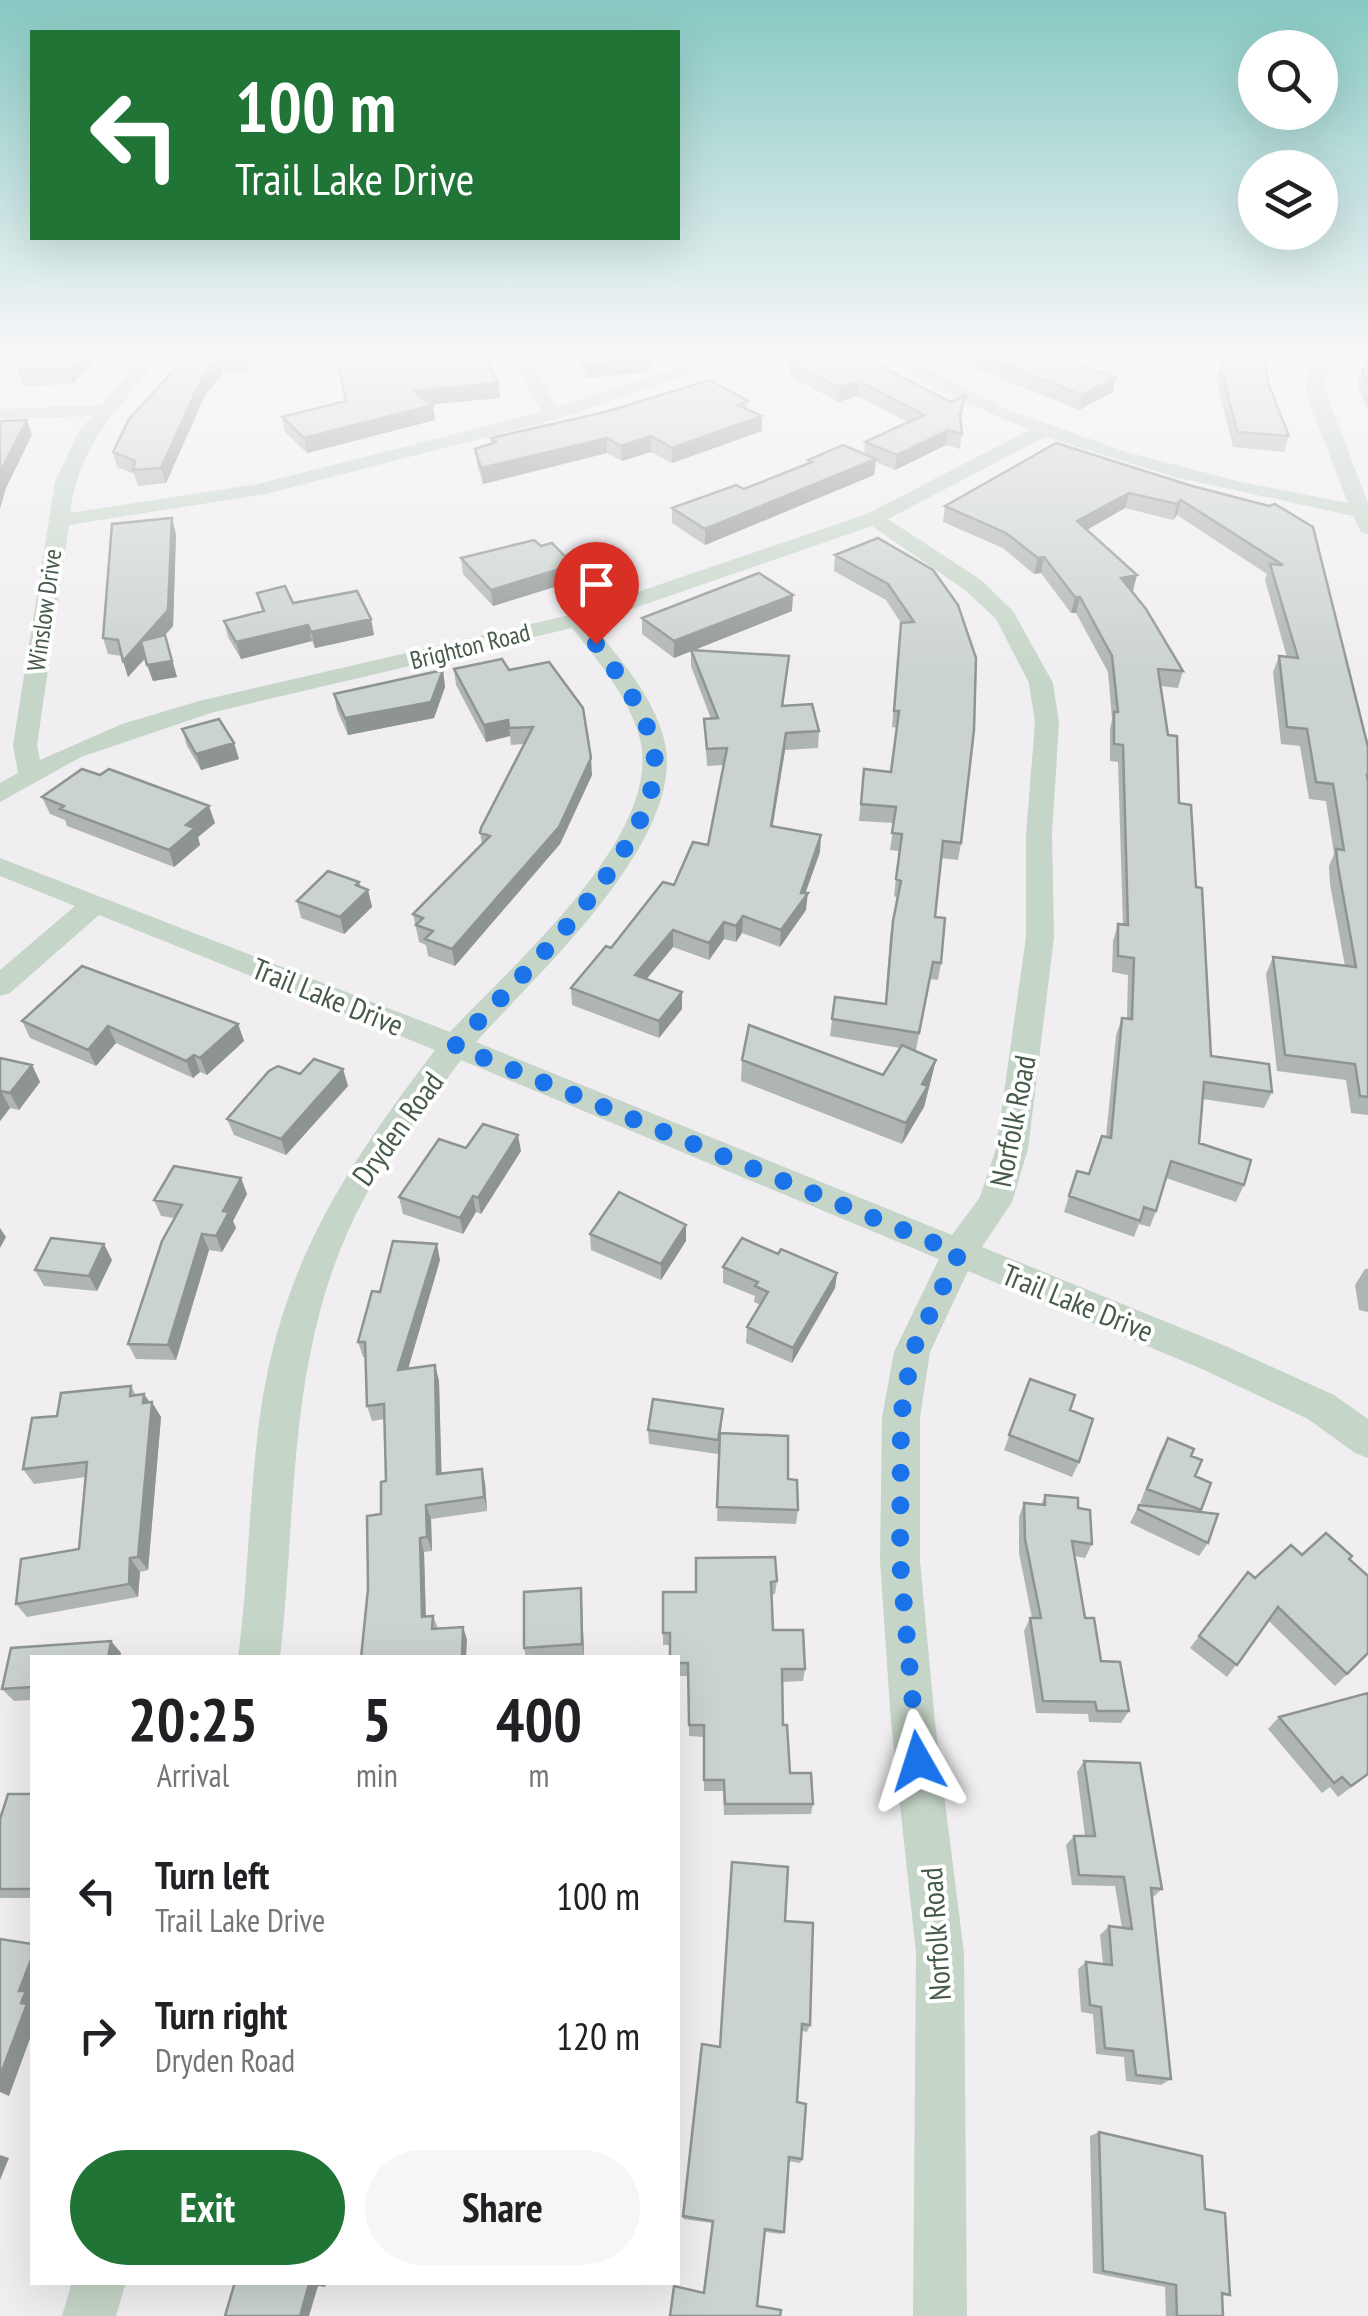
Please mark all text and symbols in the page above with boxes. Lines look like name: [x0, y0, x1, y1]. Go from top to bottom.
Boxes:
map controls: [1238, 30, 1338, 250]
button: search: [1238, 30, 1338, 130]
text: 100 m: [235, 61, 396, 151]
icon: left: [70, 70, 200, 200]
text: Trail Lake Drive: [235, 149, 474, 207]
button: layers: [1238, 150, 1338, 250]
pin: [554, 542, 639, 645]
street label: Winslow Drive: [20, 547, 68, 673]
icon: arrive: [569, 557, 624, 612]
street label: Brighton Road: [407, 616, 533, 676]
street label: Trail Lake Drive: [247, 948, 409, 1044]
street label: Norfolk Road: [980, 1052, 1044, 1190]
street label: Dryden Road: [343, 1063, 451, 1193]
street label: Trail Lake Drive: [997, 1254, 1159, 1350]
text: 20:25: [128, 1680, 258, 1758]
text: 5: [363, 1680, 391, 1758]
text: 400: [496, 1680, 582, 1758]
position arrow: [866, 1709, 970, 1813]
text: Arrival: [157, 1754, 229, 1796]
text: min: [356, 1754, 398, 1796]
text: m: [528, 1754, 549, 1796]
text: Turn left: [155, 1850, 269, 1899]
street label: Norfolk Road: [911, 1866, 959, 2002]
icon: left: [70, 1868, 125, 1923]
text: 100 m: [556, 1871, 640, 1920]
text: Trail Lake Drive: [155, 1899, 325, 1941]
text: Turn right: [155, 1990, 287, 2039]
icon: right: [70, 2008, 125, 2063]
text: 120 m: [556, 2011, 640, 2060]
text: Dryden Road: [155, 2039, 295, 2081]
button: Exit: [70, 2150, 345, 2265]
button: Share: [365, 2150, 640, 2265]

